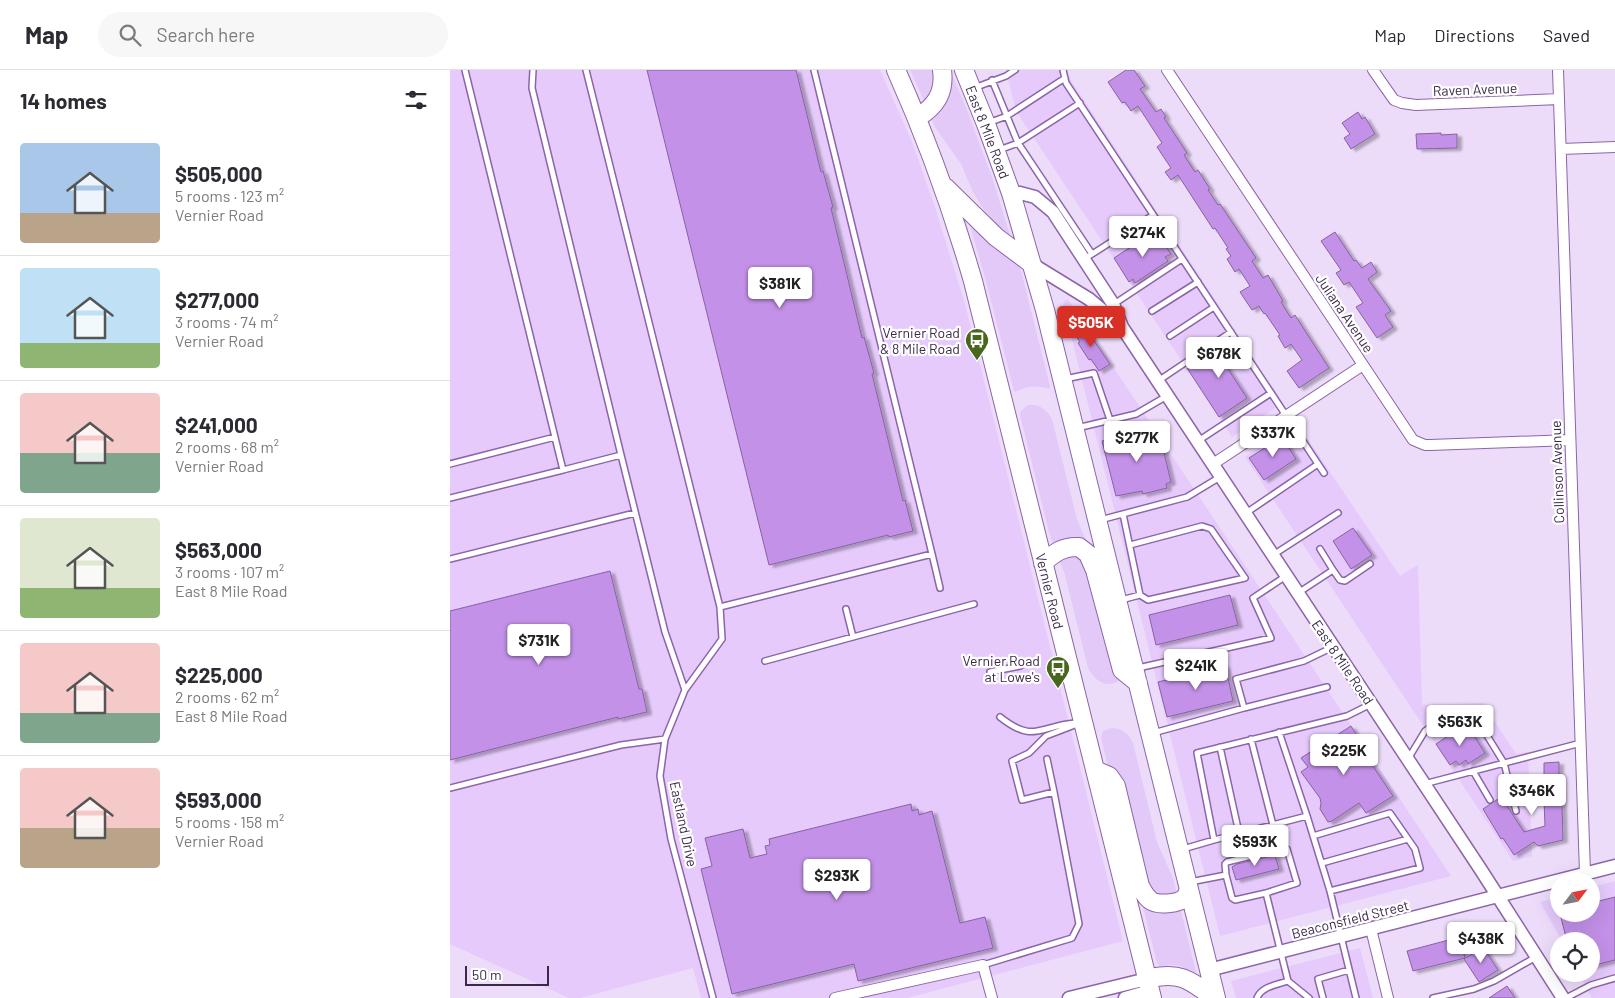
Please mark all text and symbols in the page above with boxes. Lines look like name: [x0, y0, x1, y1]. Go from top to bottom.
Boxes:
search box: [98, 12, 448, 57]
text: Map: [25, 20, 68, 49]
icon: search: [116, 21, 144, 49]
text: Search here: [156, 23, 255, 46]
text: Map: [1374, 24, 1406, 46]
text: Directions: [1434, 24, 1515, 46]
text: Saved: [1543, 24, 1590, 46]
street label: Raven Avenue: [1433, 79, 1517, 99]
street label: East 8 Mile Road: [962, 83, 1014, 181]
icon: filters: [402, 86, 430, 114]
text: 14 homes: [20, 88, 107, 113]
text: $505,000: [175, 161, 263, 186]
icon: home: [60, 163, 120, 223]
text: 5 rooms · 123 m²: [175, 186, 284, 205]
text: Vernier Road: [175, 205, 264, 224]
pin: $274K: [1108, 216, 1178, 258]
text: $274K: [1120, 222, 1166, 241]
pin: $381K: [745, 266, 815, 309]
street label: Juliana Avenue: [1312, 270, 1378, 356]
text: $381K: [759, 273, 801, 292]
text: $277,000: [175, 287, 259, 312]
icon: home: [60, 288, 120, 348]
pin: $505K: [1056, 306, 1126, 348]
text: 3 rooms · 74 m²: [175, 312, 278, 331]
text: $505K: [1068, 312, 1114, 331]
place label: Vernier Road & 8 Mile Road: [880, 324, 960, 357]
bus stop icon: Vernier Road & 8 Mile Road: [964, 327, 990, 361]
text: Vernier Road: [175, 331, 264, 350]
pin: $678K: [1184, 336, 1254, 379]
text: $678K: [1197, 343, 1241, 362]
text: $241,000: [175, 412, 258, 437]
icon: home: [60, 413, 120, 473]
pin: $337K: [1238, 416, 1308, 458]
pin: $277K: [1102, 420, 1172, 463]
street label: Collinson Avenue: [1547, 420, 1567, 524]
text: $337K: [1251, 422, 1295, 441]
text: $277K: [1115, 427, 1159, 446]
text: 2 rooms · 68 m²: [175, 437, 279, 456]
text: Vernier Road: [175, 456, 264, 475]
text: $563,000: [175, 537, 262, 562]
icon: home: [60, 538, 120, 598]
street label: Vernier Road: [1032, 551, 1068, 631]
text: 3 rooms · 107 m²: [175, 562, 284, 581]
text: East 8 Mile Road: [175, 581, 287, 600]
street label: East 8 Mile Road: [1308, 616, 1378, 708]
pin: $731K: [504, 624, 574, 666]
text: $731K: [518, 630, 560, 649]
pin: $241K: [1161, 648, 1231, 691]
place label: Vernier Road at Lowe's: [962, 652, 1040, 685]
bus stop icon: Vernier Road at Lowe's: [1045, 655, 1071, 689]
text: $241K: [1175, 655, 1217, 674]
text: $225,000: [175, 662, 263, 687]
icon: home: [60, 663, 120, 723]
text: 2 rooms · 62 m²: [175, 687, 279, 706]
pin: $563K: [1425, 704, 1495, 747]
text: East 8 Mile Road: [175, 706, 287, 725]
text: $563K: [1437, 711, 1483, 730]
pin: $225K: [1309, 734, 1379, 776]
text: $225K: [1321, 740, 1367, 759]
pin: $346K: [1497, 774, 1567, 816]
street label: Eastland Drive: [667, 780, 701, 868]
text: $346K: [1509, 780, 1555, 799]
text: $593,000: [175, 787, 262, 812]
icon: home: [60, 788, 120, 848]
text: 5 rooms · 158 m²: [175, 812, 284, 831]
pin: $593K: [1220, 824, 1290, 867]
text: Vernier Road: [175, 831, 264, 850]
text: $593K: [1233, 831, 1277, 850]
pin: $293K: [802, 858, 872, 901]
text: $293K: [814, 865, 860, 884]
north arrow: [1550, 872, 1600, 922]
map controls: [1550, 872, 1600, 982]
street label: Beaconsfield Street: [1290, 896, 1410, 942]
pin: $438K: [1446, 922, 1516, 964]
text: $438K: [1458, 928, 1504, 947]
button: locate: [1550, 932, 1600, 982]
scale bar: [465, 963, 549, 986]
text: 50 m: [472, 966, 501, 983]

